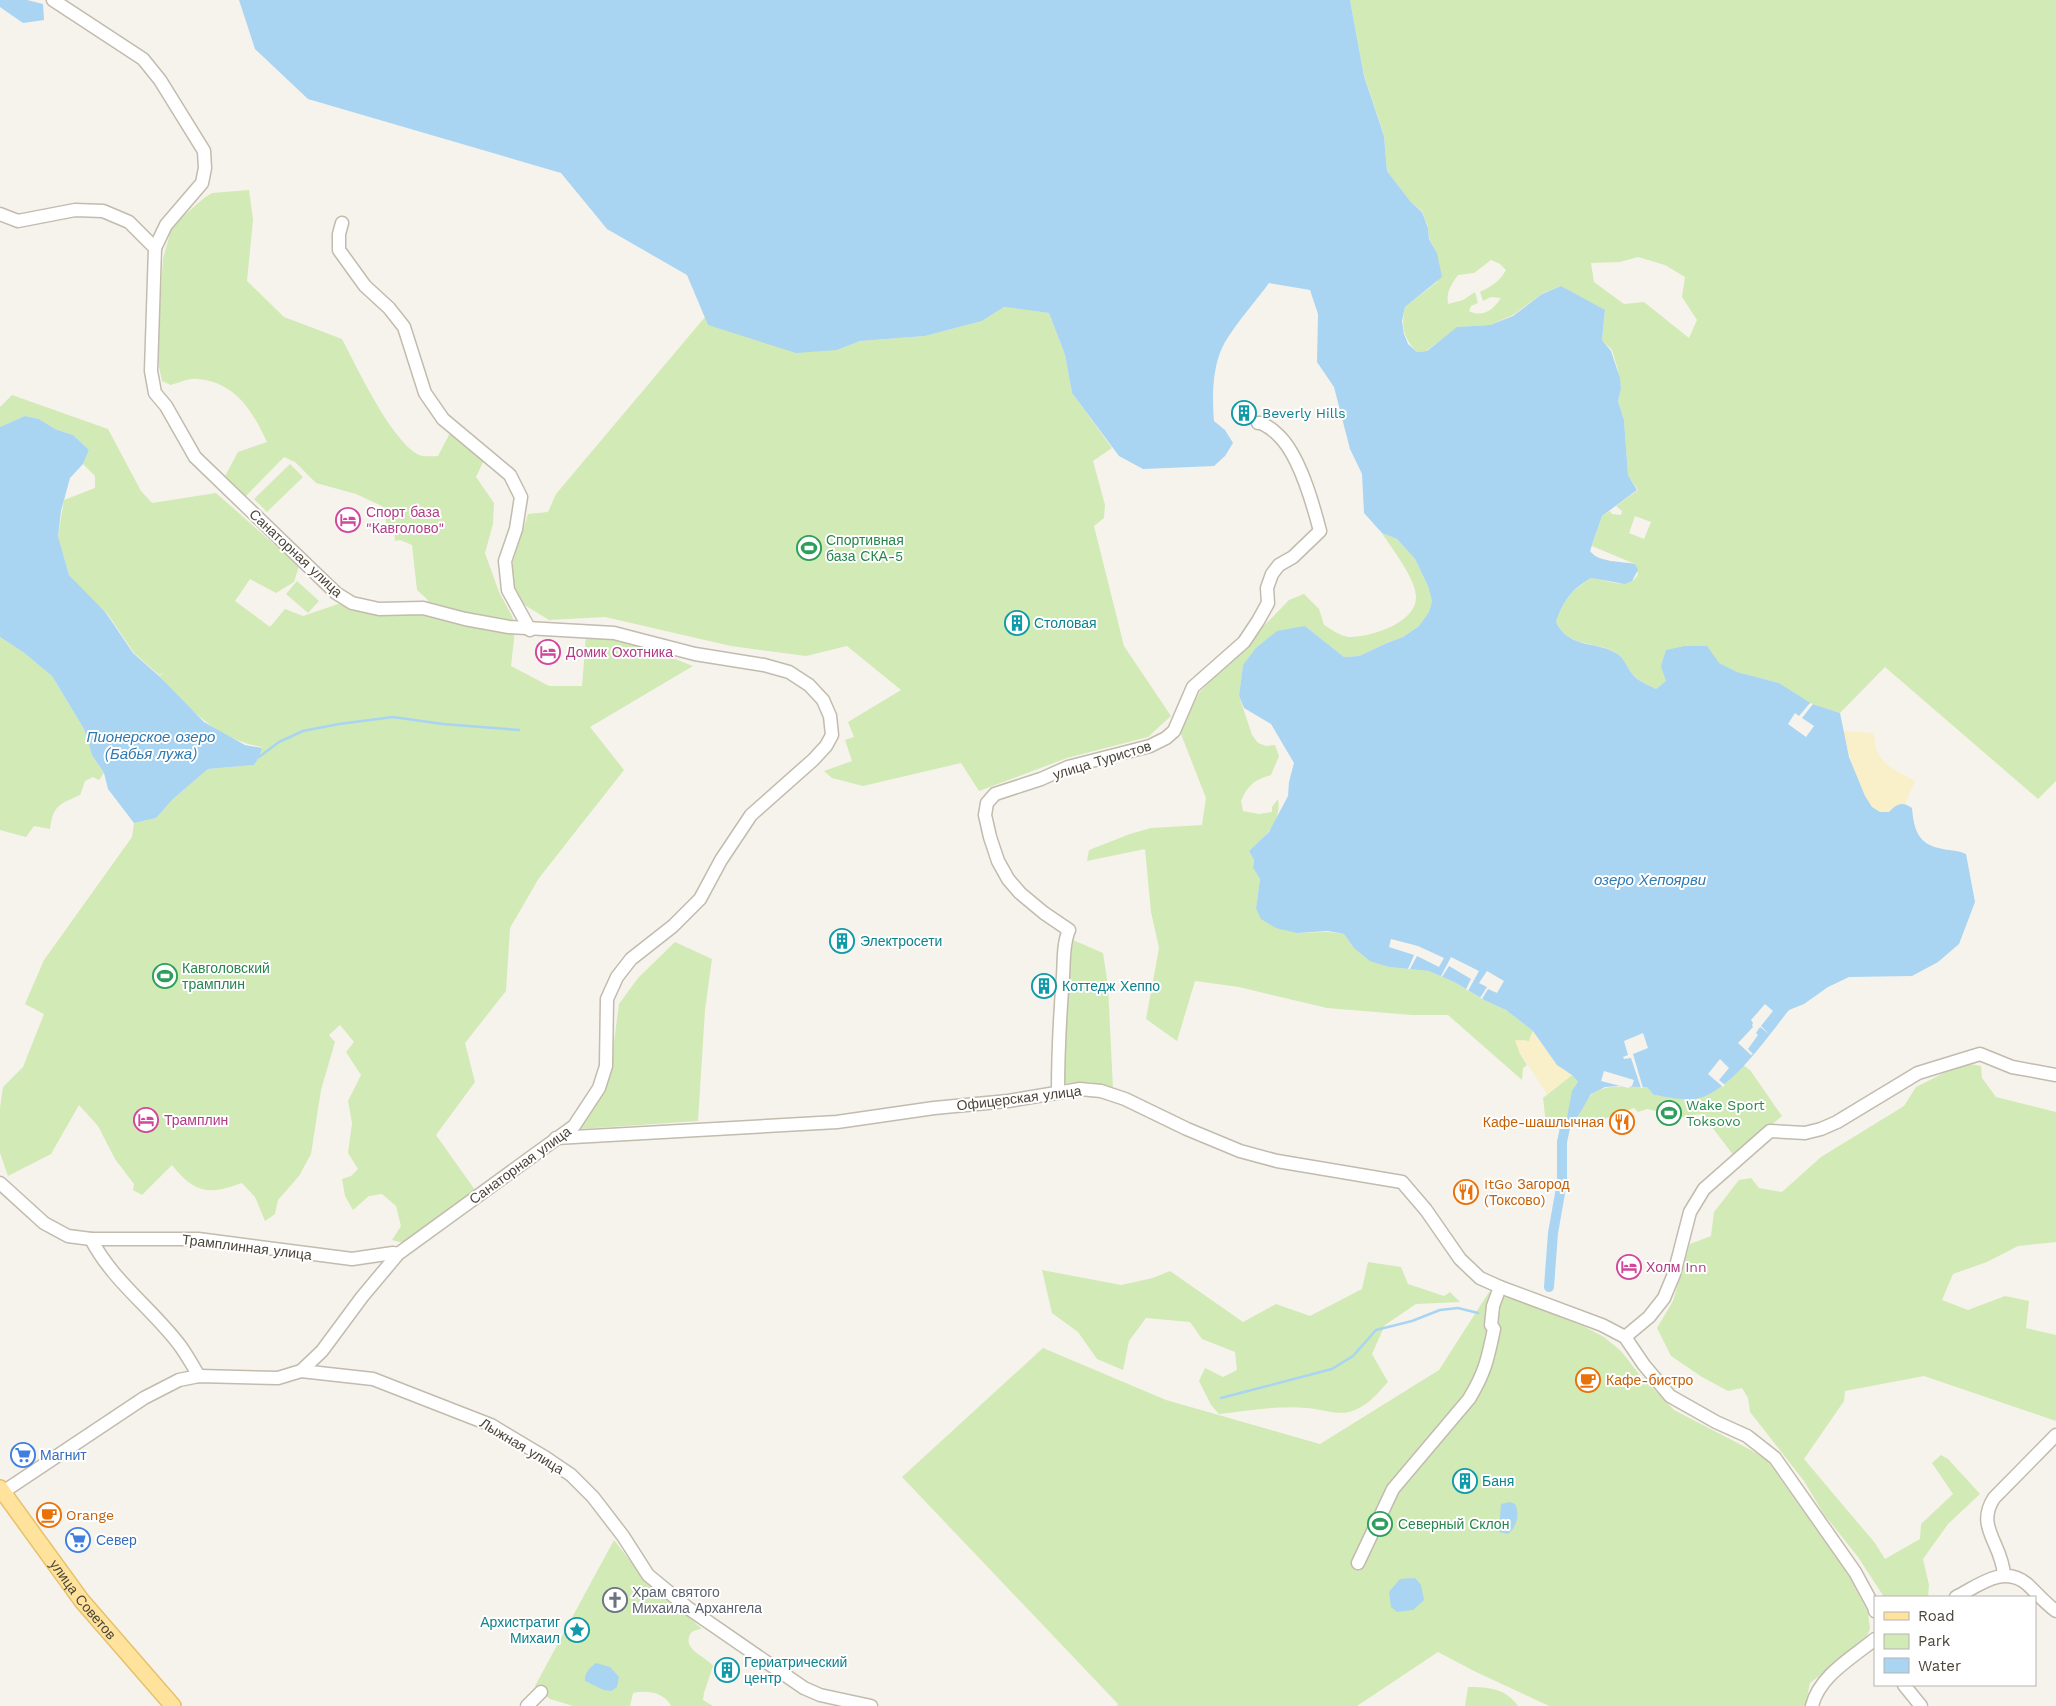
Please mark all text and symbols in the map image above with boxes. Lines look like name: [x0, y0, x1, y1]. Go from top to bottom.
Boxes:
building icon: Beverly Hills: [1231, 400, 1257, 426]
place label: Beverly Hills: [1262, 405, 1346, 421]
place label: Спорт база "Кавголово": [366, 504, 444, 536]
street label: Санаторная улица: [246, 506, 346, 600]
hotel icon: Спорт база "Кавголово": [335, 507, 361, 533]
place label: Спортивная база СКА-5: [826, 532, 904, 564]
sports icon: Спортивная база СКА-5: [796, 535, 822, 561]
building icon: Столовая: [1004, 610, 1030, 636]
place label: Столовая: [1034, 615, 1097, 631]
hotel icon: Домик Охотника: [535, 639, 561, 665]
place label: Домик Охотника: [566, 644, 673, 660]
water label: Пионерское озеро (Бабья лужа): [87, 728, 215, 763]
street label: улица Туристов: [1051, 737, 1153, 783]
water label: озеро Хепоярви: [1594, 871, 1707, 889]
building icon: Электросети: [829, 928, 855, 954]
place label: Электросети: [860, 933, 942, 949]
place label: Кавголовский трамплин: [182, 960, 270, 992]
sports icon: Кавголовский трамплин: [152, 963, 178, 989]
building icon: Коттедж Хеппо: [1031, 973, 1057, 999]
place label: Коттедж Хеппо: [1062, 978, 1160, 994]
street label: Офицерская улица: [956, 1082, 1083, 1114]
place label: Wake Sport Toksovo: [1686, 1097, 1765, 1129]
sports icon: Wake Sport Toksovo: [1656, 1100, 1682, 1126]
hotel icon: Трамплин: [133, 1107, 159, 1133]
restaurant icon: Кафе-шашлычная: [1609, 1109, 1635, 1135]
place label: Трамплин: [164, 1112, 228, 1128]
place label: Кафе-шашлычная: [1483, 1114, 1604, 1130]
street label: Санаторная улица: [466, 1123, 574, 1207]
place label: ItGo Загород (Токсово): [1484, 1176, 1570, 1208]
restaurant icon: ItGo Загород (Токсово): [1453, 1179, 1479, 1205]
street label: Трамплинная улица: [181, 1231, 313, 1263]
hotel icon: Холм Inn: [1616, 1254, 1642, 1280]
place label: Холм Inn: [1646, 1259, 1707, 1275]
cafe icon: Кафе-бистро: [1575, 1367, 1601, 1393]
place label: Кафе-бистро: [1606, 1372, 1693, 1388]
street label: Лыжная улица: [477, 1415, 567, 1477]
supermarket icon: Магнит: [10, 1442, 36, 1468]
place label: Магнит: [40, 1447, 87, 1463]
building icon: Баня: [1452, 1468, 1478, 1494]
place label: Баня: [1482, 1473, 1514, 1489]
cafe icon: Orange: [36, 1502, 62, 1528]
place label: Orange: [66, 1507, 114, 1523]
sports icon: Северный Склон: [1367, 1511, 1393, 1537]
place label: Северный Склон: [1398, 1516, 1509, 1532]
supermarket icon: Север: [65, 1527, 91, 1553]
place label: Север: [96, 1532, 137, 1548]
street label: улица Советов: [47, 1556, 120, 1643]
place label: Храм святого Михаила Архангела: [632, 1584, 762, 1616]
church icon: Храм святого Михаила Архангела: [602, 1587, 628, 1613]
legend: [1874, 1596, 2036, 1686]
text: Road: [1918, 1607, 1955, 1625]
place label: Архистратиг Михаил: [480, 1614, 560, 1646]
place icon: Архистратиг Михаил: [564, 1617, 590, 1643]
text: Park: [1918, 1632, 1951, 1650]
place label: Гериатрический центр: [744, 1654, 847, 1686]
building icon: Гериатрический центр: [714, 1657, 740, 1683]
text: Water: [1918, 1657, 1961, 1675]

